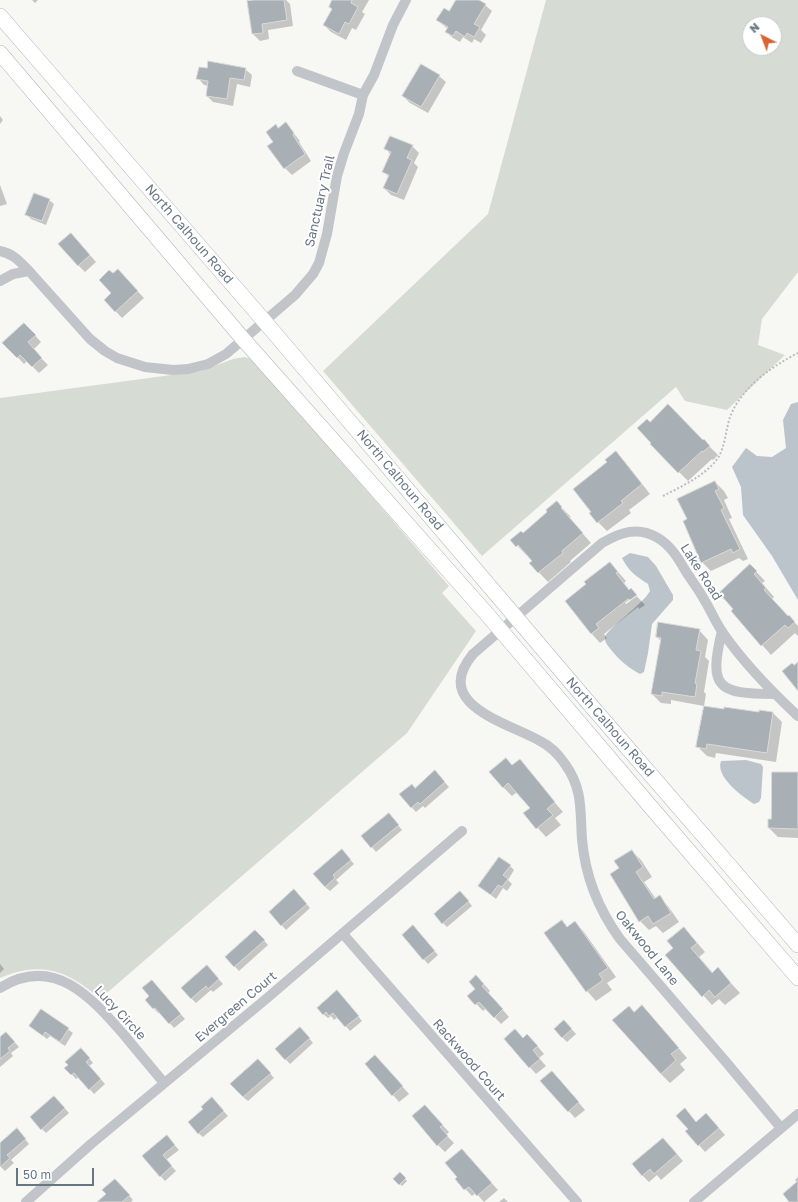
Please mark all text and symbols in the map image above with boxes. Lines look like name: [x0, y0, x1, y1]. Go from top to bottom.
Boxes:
north arrow: [742, 16, 782, 56]
text: N: [747, 20, 762, 35]
street label: Sanctuary Trail: [302, 153, 338, 249]
street label: North Calhoun Road: [142, 181, 236, 287]
street label: North Calhoun Road: [353, 427, 447, 533]
street label: Lake Road: [677, 541, 725, 603]
street label: North Calhoun Road: [563, 674, 657, 780]
street label: Oakwood Lane: [612, 907, 682, 989]
street label: Evergreen Court: [192, 968, 280, 1046]
street label: Lucy Circle: [91, 983, 149, 1043]
street label: Rackwood Court: [429, 1016, 509, 1104]
scale bar: [18, 1160, 96, 1186]
text: 50 m: [23, 1167, 51, 1182]

